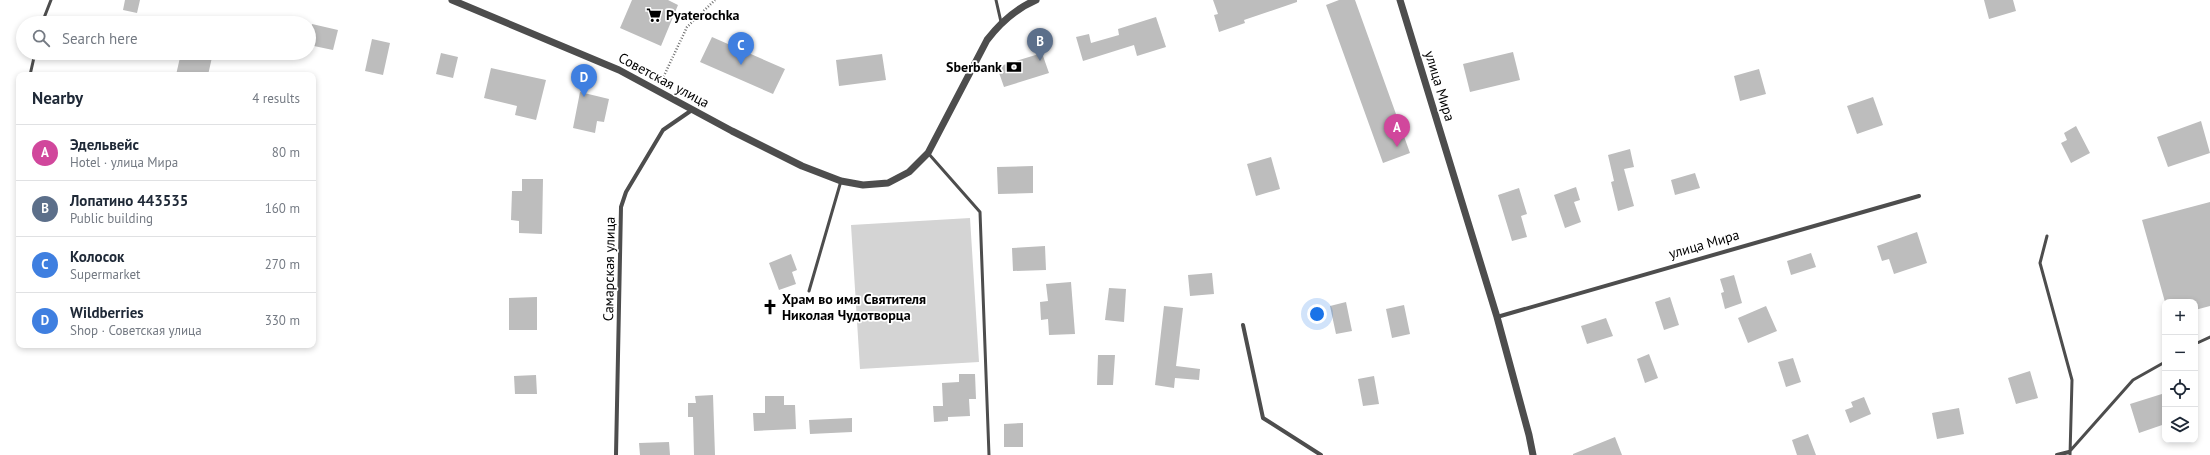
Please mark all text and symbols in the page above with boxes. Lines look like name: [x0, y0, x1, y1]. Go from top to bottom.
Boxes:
supermarket icon: Pyaterochka: [645, 6, 663, 24]
place label: Pyaterochka: [666, 6, 740, 24]
search box: [16, 16, 316, 60]
icon: search: [30, 27, 52, 49]
pin: B: [1027, 28, 1053, 61]
text: Search here: [62, 29, 138, 48]
pin: C: [728, 32, 754, 65]
street label: Советская улица: [615, 48, 713, 112]
street label: улица Мира: [1421, 49, 1459, 123]
place label: Sberbank: [946, 58, 1002, 76]
bank icon: Sberbank: [1005, 58, 1023, 76]
pin: D: [571, 64, 597, 97]
text: Nearby: [32, 87, 83, 109]
text: 4 results: [252, 90, 300, 107]
pin: A: [1384, 114, 1410, 147]
text: Эдельвейс: [70, 135, 139, 154]
text: A: [41, 144, 49, 161]
text: 80 m: [272, 144, 300, 161]
text: Hotel · улица Мира: [70, 154, 178, 171]
text: Лопатино 443535: [70, 191, 188, 210]
text: B: [41, 200, 49, 217]
text: 160 m: [265, 200, 300, 217]
text: Public building: [70, 210, 153, 227]
street label: Самарская улица: [599, 217, 619, 321]
street label: улица Мира: [1667, 225, 1741, 263]
text: Колосок: [70, 247, 124, 266]
text: C: [41, 256, 49, 273]
text: 270 m: [265, 256, 300, 273]
text: Supermarket: [70, 266, 140, 283]
place label: Храм во имя Святителя Николая Чудотворца: [782, 290, 926, 324]
church icon: Храм во имя Святителя Николая Чудотворца: [761, 298, 779, 316]
map controls: [2162, 299, 2198, 443]
button: +: [2162, 299, 2198, 335]
text: Wildberries: [70, 303, 144, 322]
your location: [1307, 304, 1327, 324]
text: D: [41, 312, 49, 329]
text: 330 m: [265, 312, 300, 329]
text: Shop · Советская улица: [70, 322, 202, 339]
button: −: [2162, 335, 2198, 371]
button: locate: [2162, 371, 2198, 407]
button: layers: [2162, 407, 2198, 443]

